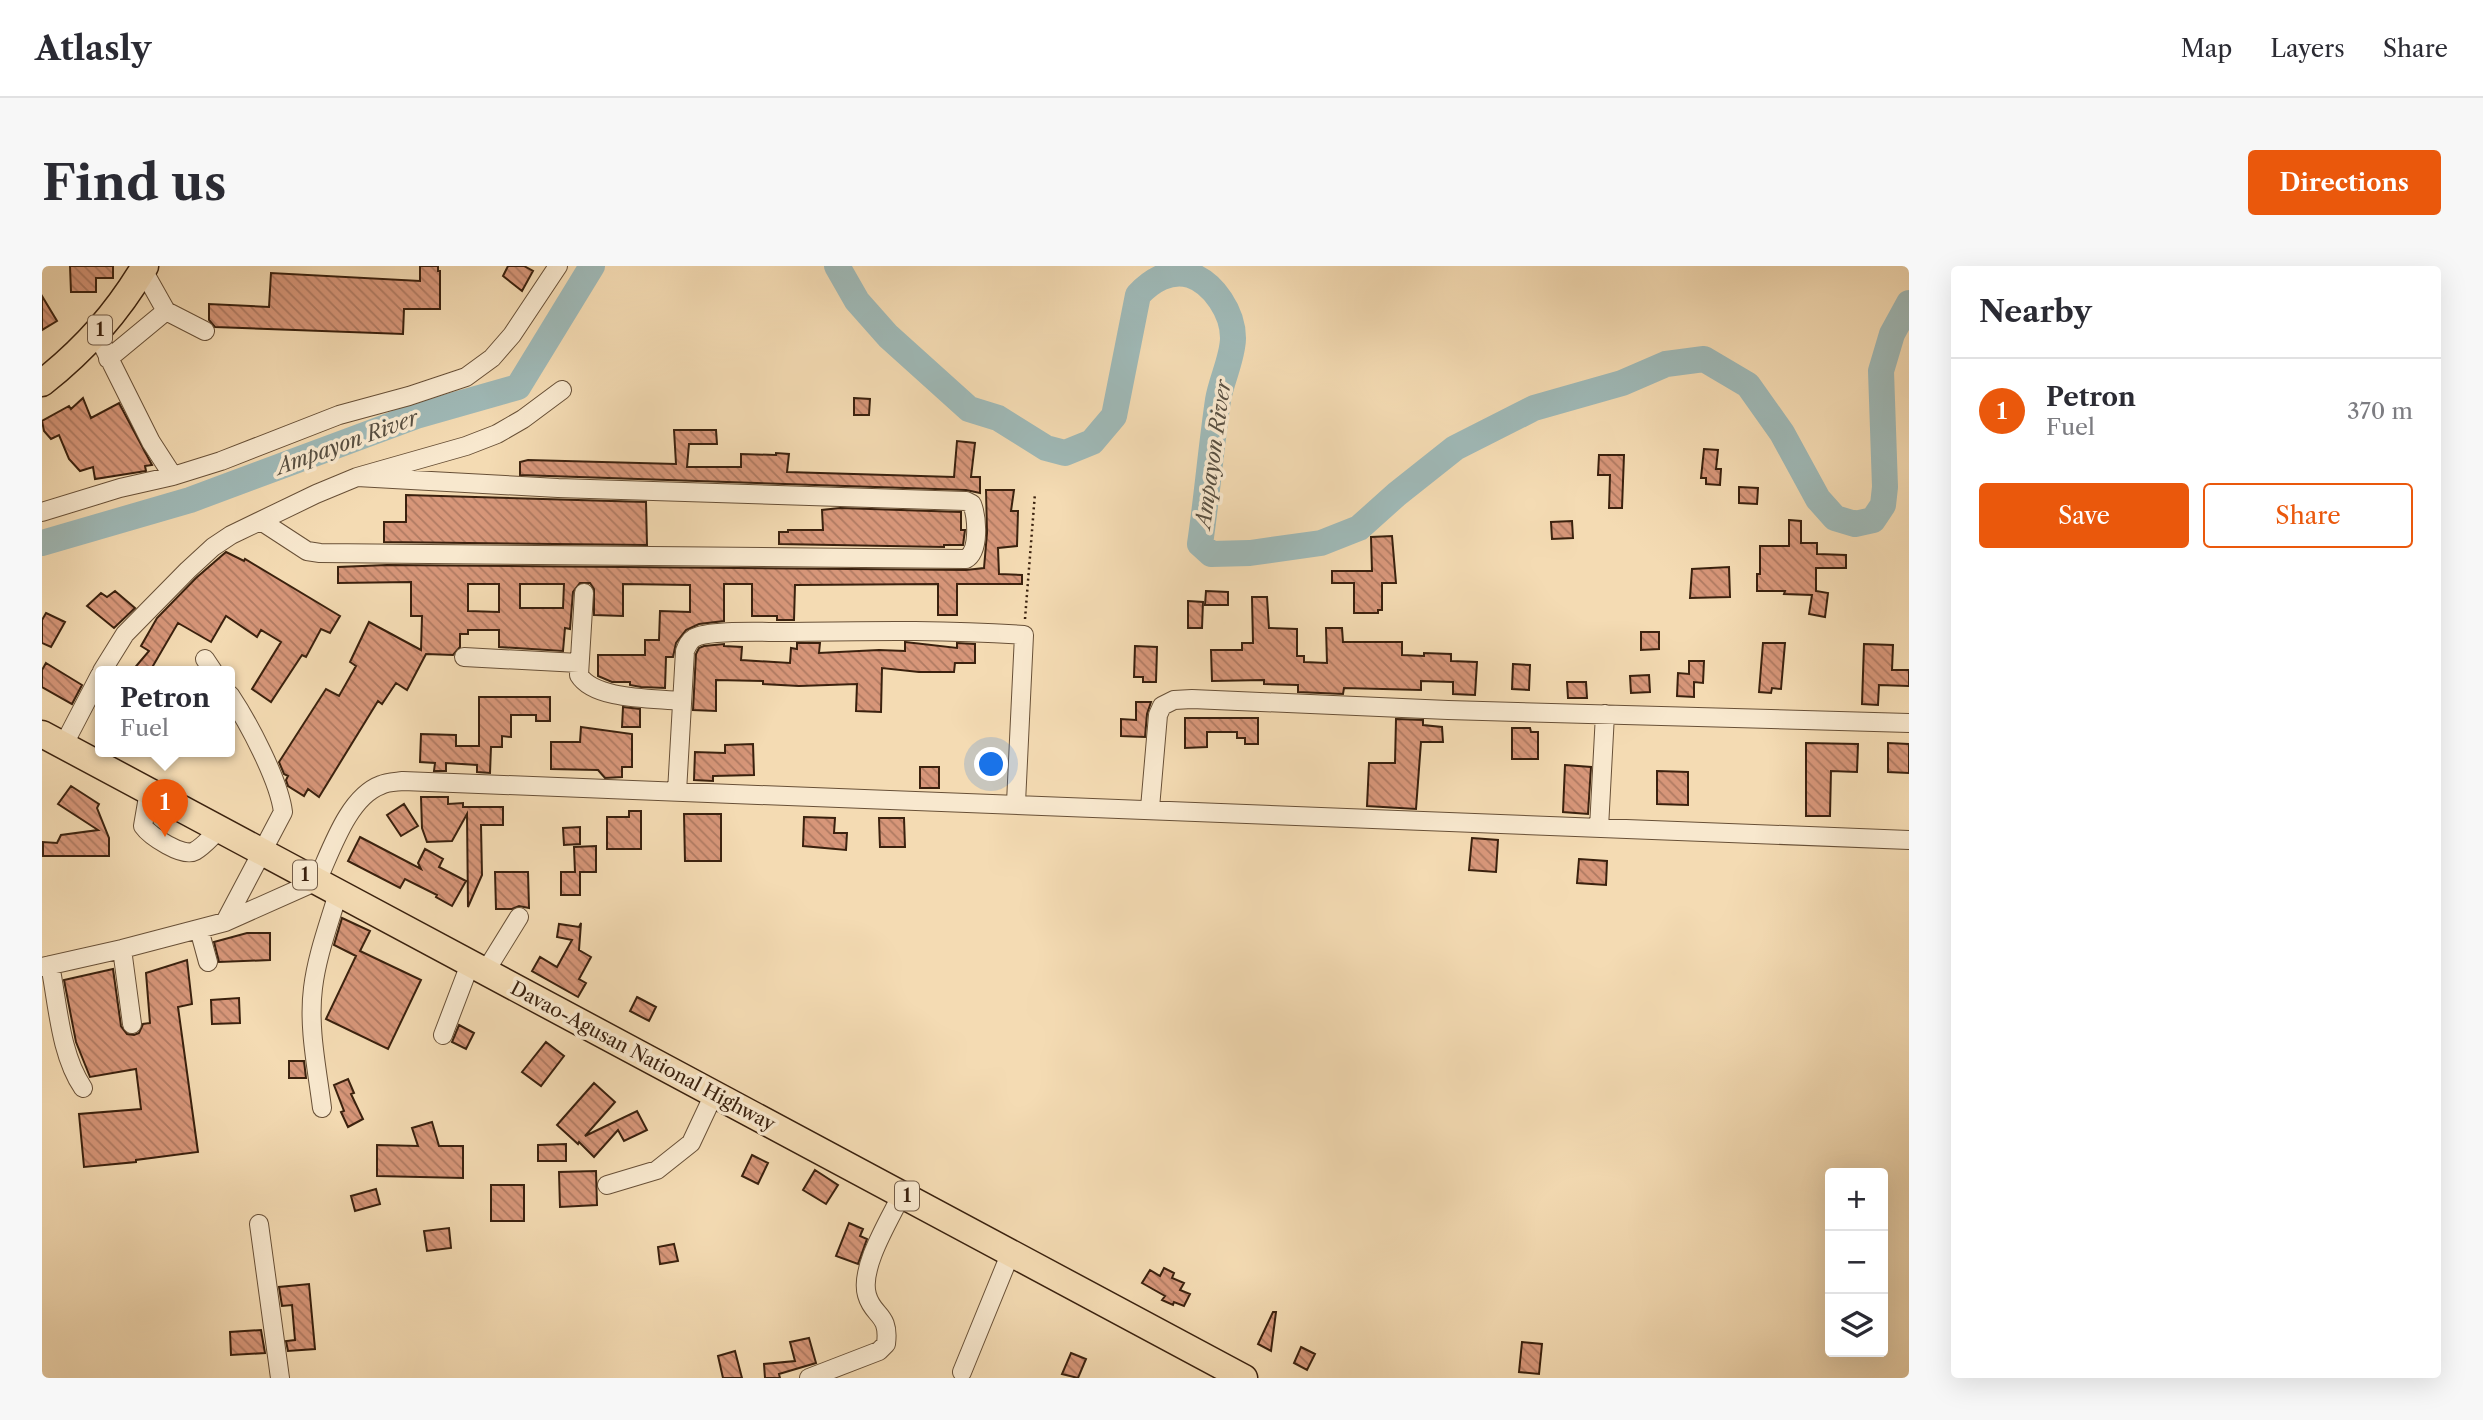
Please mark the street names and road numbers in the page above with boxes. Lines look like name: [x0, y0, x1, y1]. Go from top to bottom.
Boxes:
road number: 1: [88, 316, 112, 344]
road number: 1: [293, 860, 317, 890]
street label: Davao-Agusan National Highway: [507, 976, 780, 1136]
road number: 1: [895, 1182, 919, 1211]

